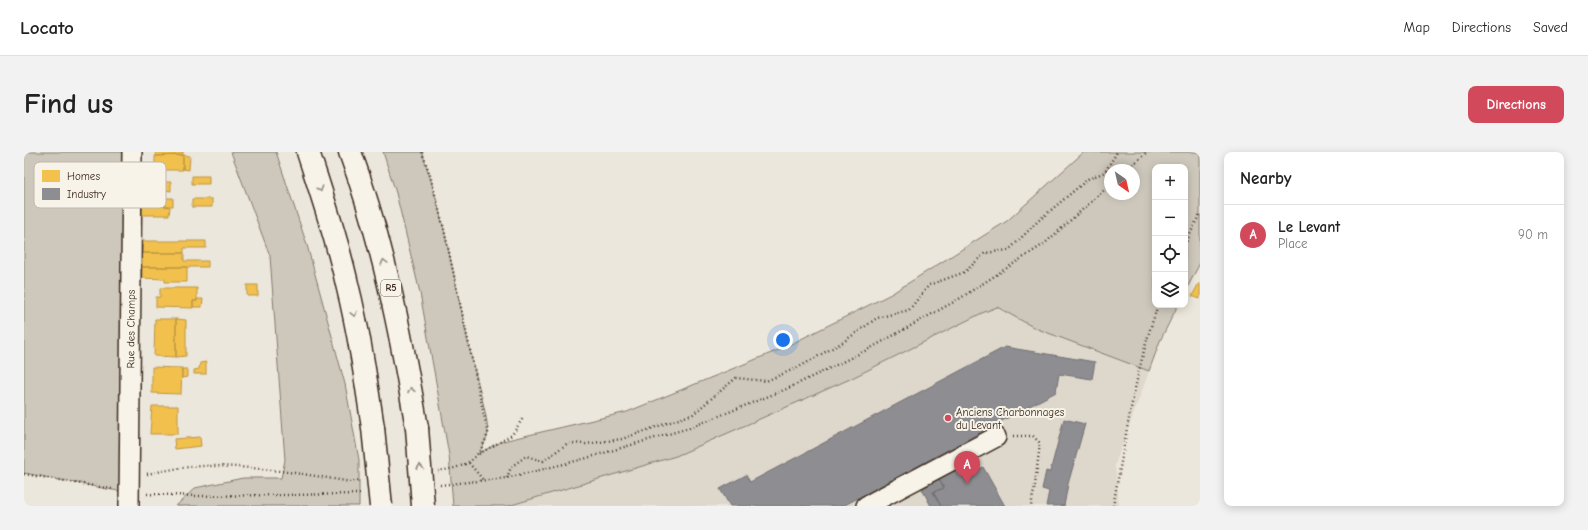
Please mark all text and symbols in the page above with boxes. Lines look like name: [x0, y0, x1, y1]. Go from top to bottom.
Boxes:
text: Locato: [20, 17, 74, 39]
text: Map: [1403, 19, 1430, 36]
text: Directions: [1452, 19, 1511, 36]
text: Saved: [1533, 19, 1568, 36]
button: Directions: [1468, 86, 1564, 123]
text: Find us: [24, 88, 113, 120]
legend: [34, 162, 166, 208]
north arrow: [1104, 164, 1140, 200]
map controls: [1152, 164, 1188, 308]
button: +: [1152, 164, 1188, 200]
text: Nearby: [1240, 169, 1291, 188]
text: Homes: [67, 170, 100, 183]
one-way arrow: [315, 185, 324, 192]
text: Industry: [67, 188, 106, 201]
button: −: [1152, 200, 1188, 236]
text: Le Levant: [1278, 218, 1340, 236]
text: A: [1249, 227, 1257, 242]
text: 90 m: [1518, 227, 1548, 242]
button: locate: [1152, 236, 1188, 272]
text: Place: [1278, 236, 1308, 251]
one-way arrow: [380, 259, 389, 266]
button: layers: [1152, 272, 1188, 308]
road number: R5: [381, 280, 401, 296]
street label: Rue des Champs: [124, 289, 137, 368]
one-way arrow: [349, 311, 357, 318]
your location: [773, 330, 793, 350]
one-way arrow: [407, 386, 416, 393]
place label: Anciens Charbonnages du Levant: [956, 406, 1065, 432]
marker: Anciens Charbonnages du Levant: [943, 413, 953, 423]
pin: A: [954, 451, 980, 484]
one-way arrow: [416, 464, 425, 470]

